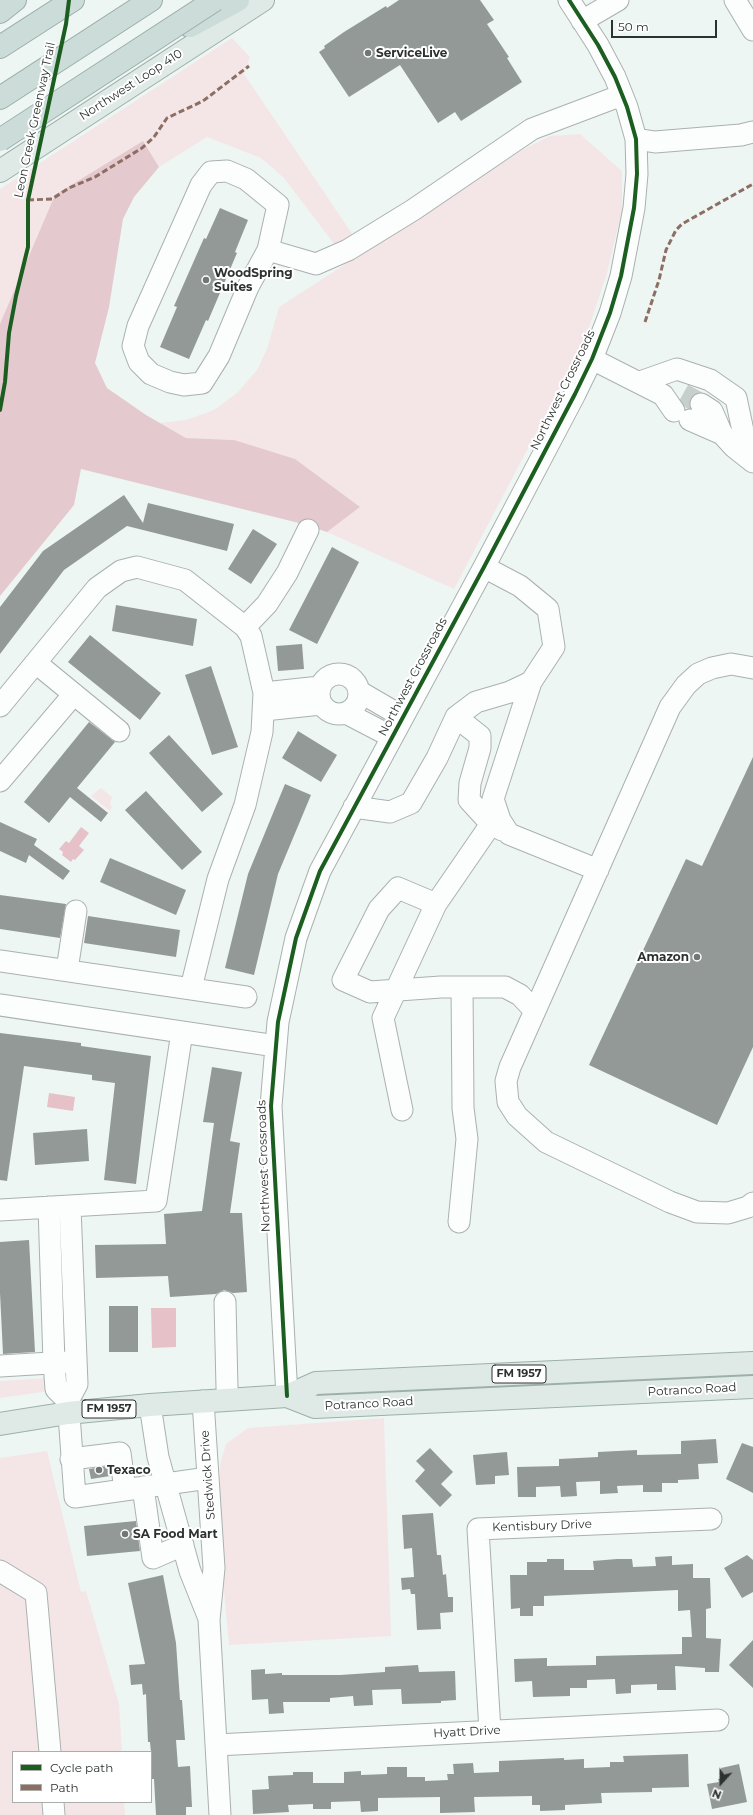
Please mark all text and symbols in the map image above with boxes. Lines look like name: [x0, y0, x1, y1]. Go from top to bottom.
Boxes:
scale bar: [613, 12, 719, 38]
text: 50 m: [618, 19, 649, 34]
street label: Leon Creek Greenway Trail: [11, 41, 59, 199]
street label: Northwest Loop 410: [77, 46, 185, 124]
place label: ServiceLive: [376, 46, 447, 60]
marker: ServiceLive: [363, 48, 373, 58]
place label: WoodSpring Suites: [214, 266, 293, 294]
marker: WoodSpring Suites: [201, 275, 211, 285]
street label: Northwest Crossroads: [528, 327, 598, 453]
street label: Northwest Crossroads: [376, 615, 450, 739]
place label: Amazon: [637, 950, 689, 964]
marker: Amazon: [692, 952, 702, 962]
street label: Northwest Crossroads: [254, 1100, 274, 1232]
road number: FM 1957: [492, 1365, 546, 1383]
street label: Potranco Road: [647, 1380, 737, 1400]
street label: Potranco Road: [324, 1394, 414, 1414]
road number: FM 1957: [82, 1400, 136, 1418]
street label: Stedwick Drive: [198, 1430, 218, 1520]
place label: Texaco: [107, 1463, 150, 1477]
marker: Texaco: [94, 1465, 104, 1475]
street label: Kentisbury Drive: [492, 1517, 592, 1535]
place label: SA Food Mart: [133, 1527, 218, 1541]
marker: SA Food Mart: [120, 1529, 130, 1539]
street label: Hyatt Drive: [433, 1723, 501, 1741]
legend: [12, 1751, 152, 1803]
text: Cycle path: [50, 1760, 113, 1775]
north arrow: [701, 1763, 741, 1803]
text: Path: [50, 1780, 79, 1795]
text: N: [710, 1786, 723, 1802]

